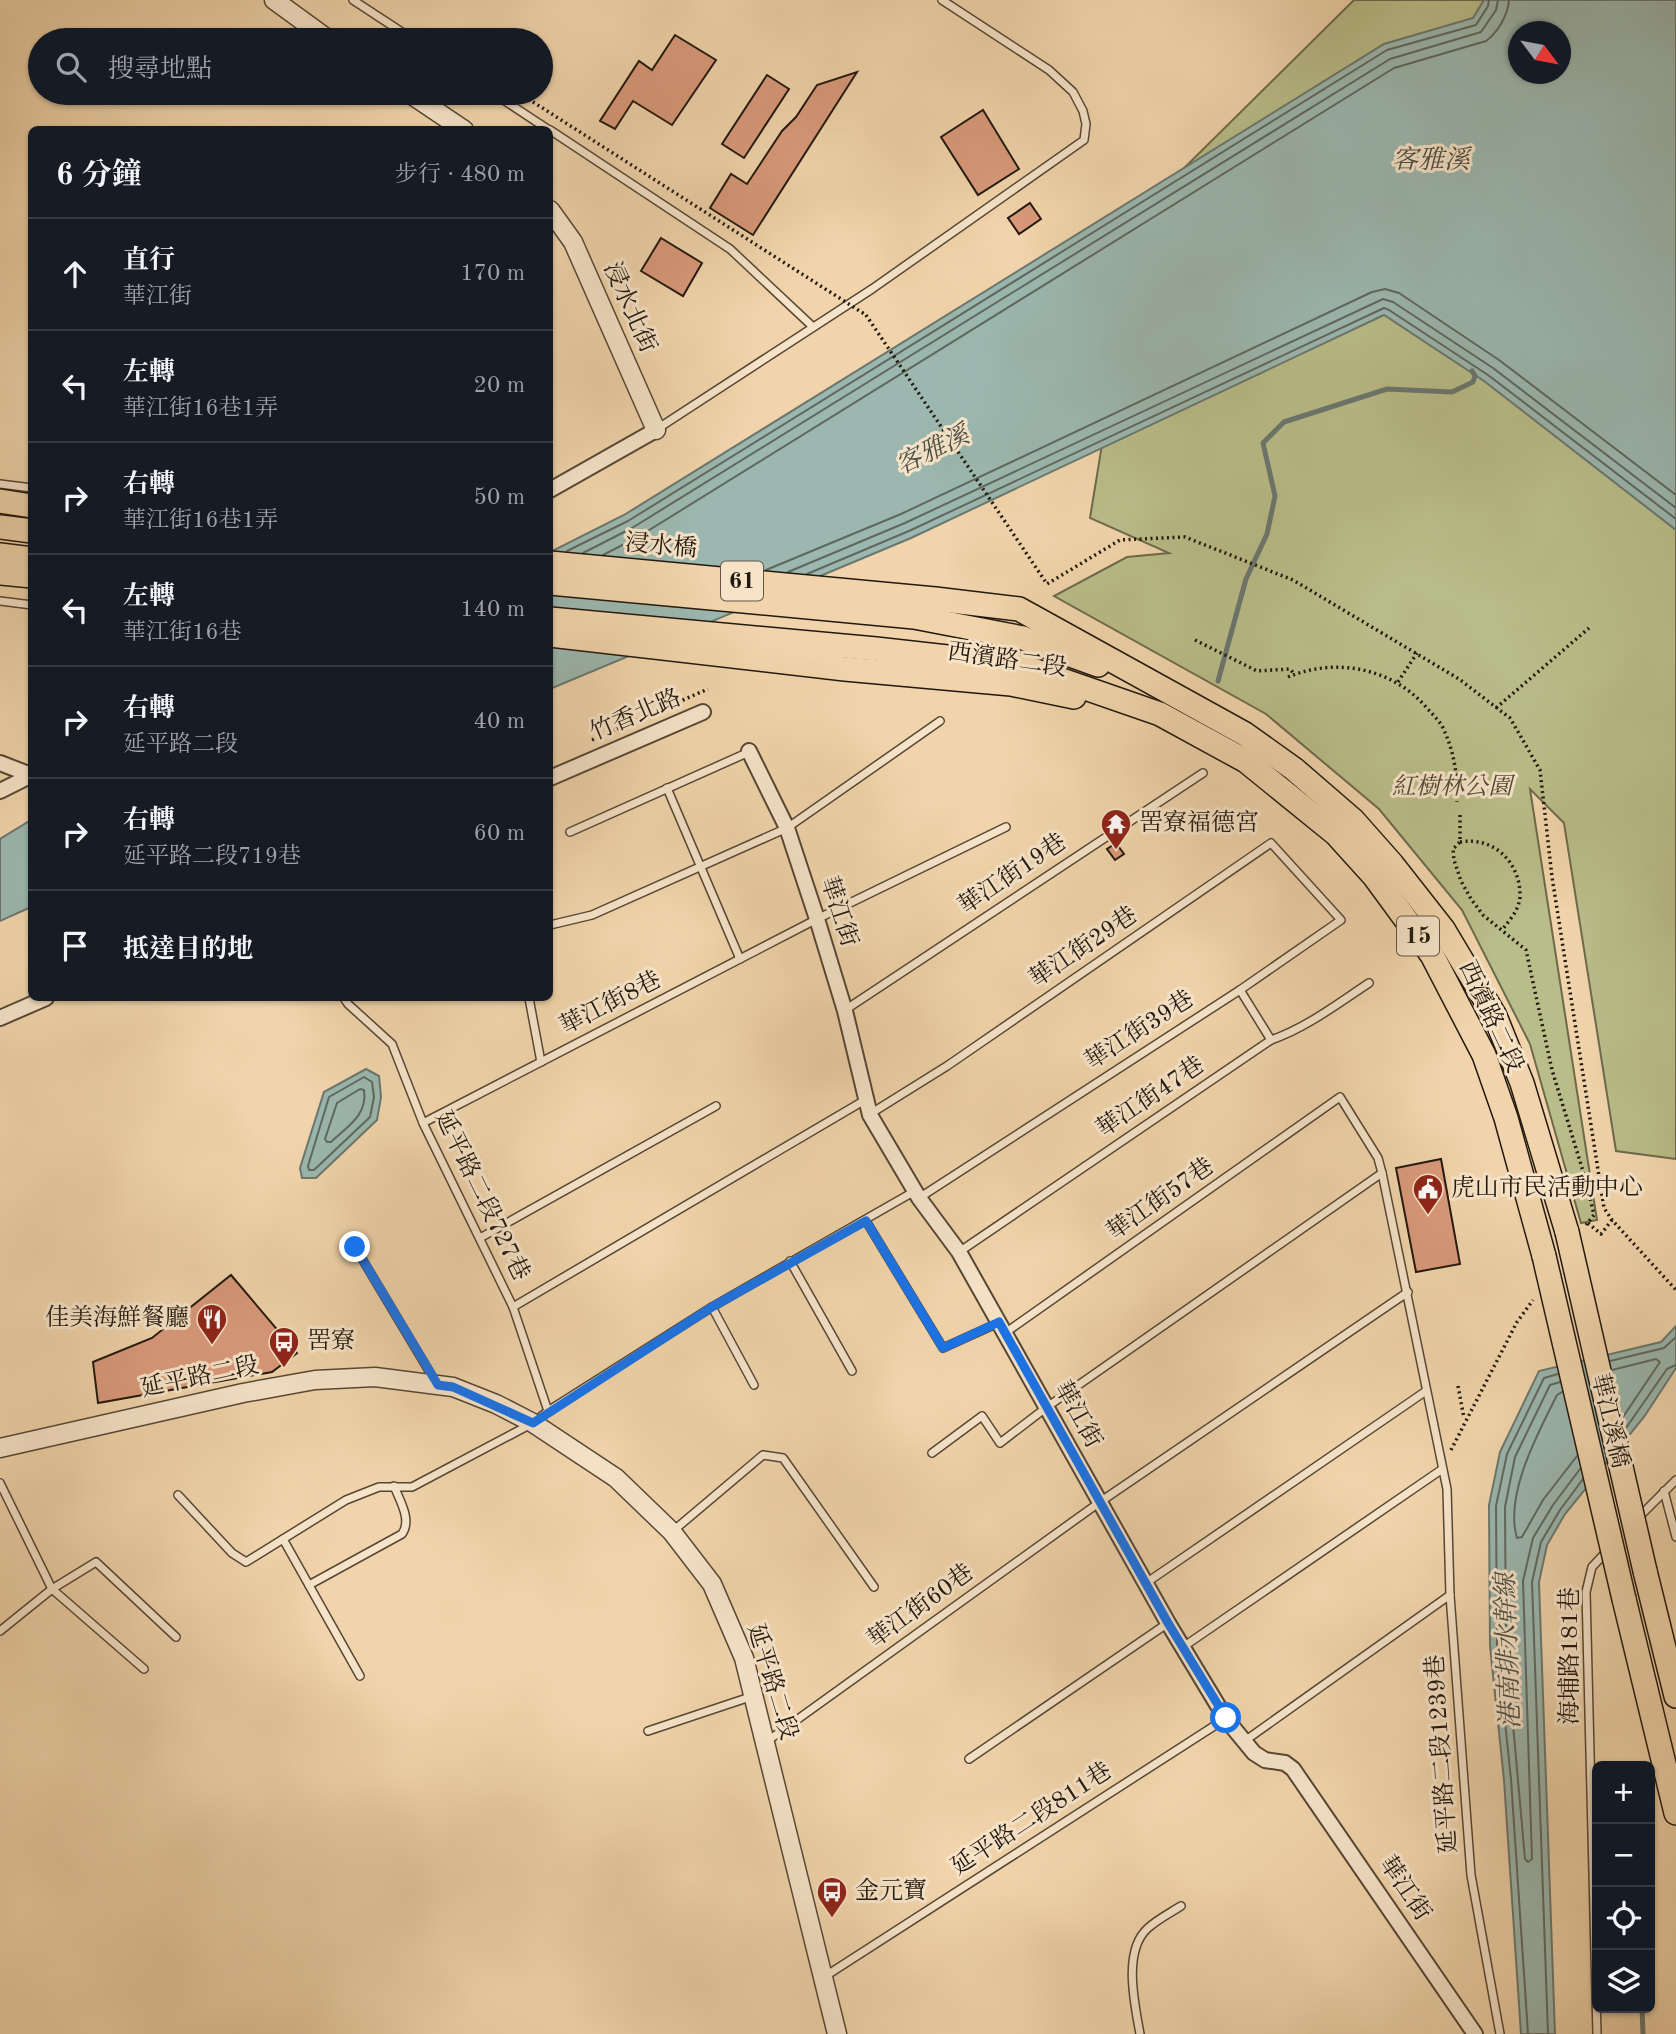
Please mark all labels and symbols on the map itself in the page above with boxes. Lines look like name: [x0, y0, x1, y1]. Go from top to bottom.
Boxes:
north arrow: [1508, 21, 1571, 84]
water label: 客雅溪: [1392, 146, 1473, 174]
street label: 浸水北街: [599, 258, 662, 357]
water label: 客雅溪: [891, 419, 976, 480]
street label: 浸水橋: [624, 529, 698, 562]
road number: 61: [721, 562, 763, 600]
street label: 西濱路二段: [946, 638, 1069, 681]
street label: 竹香北路: [586, 683, 685, 746]
park label: 紅樹林公園: [1392, 773, 1516, 800]
temple icon: 罟寮福德宮: [1099, 807, 1133, 851]
place label: 罟寮福德宮: [1139, 809, 1259, 836]
street label: 華江街19巷: [953, 828, 1071, 920]
street label: 華江街: [815, 873, 863, 950]
street label: 華江街29巷: [1024, 901, 1142, 993]
road number: 15: [1397, 917, 1439, 956]
street label: 西濱路二段: [1454, 956, 1529, 1076]
street label: 華江街8巷: [555, 966, 665, 1040]
street label: 華江街39巷: [1080, 985, 1198, 1075]
street label: 華江街47巷: [1091, 1051, 1209, 1143]
street label: 延平路二段727巷: [429, 1106, 535, 1285]
street label: 華江街57巷: [1102, 1152, 1219, 1245]
public building icon: 虎山市民活動中心: [1411, 1172, 1445, 1216]
place label: 虎山市民活動中心: [1451, 1174, 1643, 1201]
route end: [339, 1231, 370, 1262]
restaurant icon: 佳美海鮮餐廳: [195, 1302, 229, 1346]
place label: 佳美海鮮餐廳: [45, 1304, 189, 1331]
bus stop icon: 罟寮: [267, 1325, 301, 1369]
place label: 罟寮: [307, 1327, 355, 1354]
street label: 延平路二段: [138, 1351, 261, 1402]
street label: 華江溪橋: [1587, 1371, 1634, 1470]
street label: 華江街: [1049, 1376, 1108, 1452]
street label: 華江街60巷: [862, 1558, 978, 1653]
water label: 港南排水幹線: [1491, 1570, 1525, 1729]
street label: 海埔路181巷: [1556, 1587, 1583, 1725]
street label: 延平路二段: [742, 1620, 803, 1743]
street label: 延平路二段1239巷: [1421, 1654, 1462, 1855]
route start: [1210, 1702, 1241, 1733]
street label: 延平路二段811巷: [946, 1757, 1116, 1881]
street label: 華江街: [1374, 1851, 1437, 1926]
bus stop icon: 金元寶: [815, 1875, 849, 1919]
place label: 金元寶: [855, 1877, 927, 1904]

